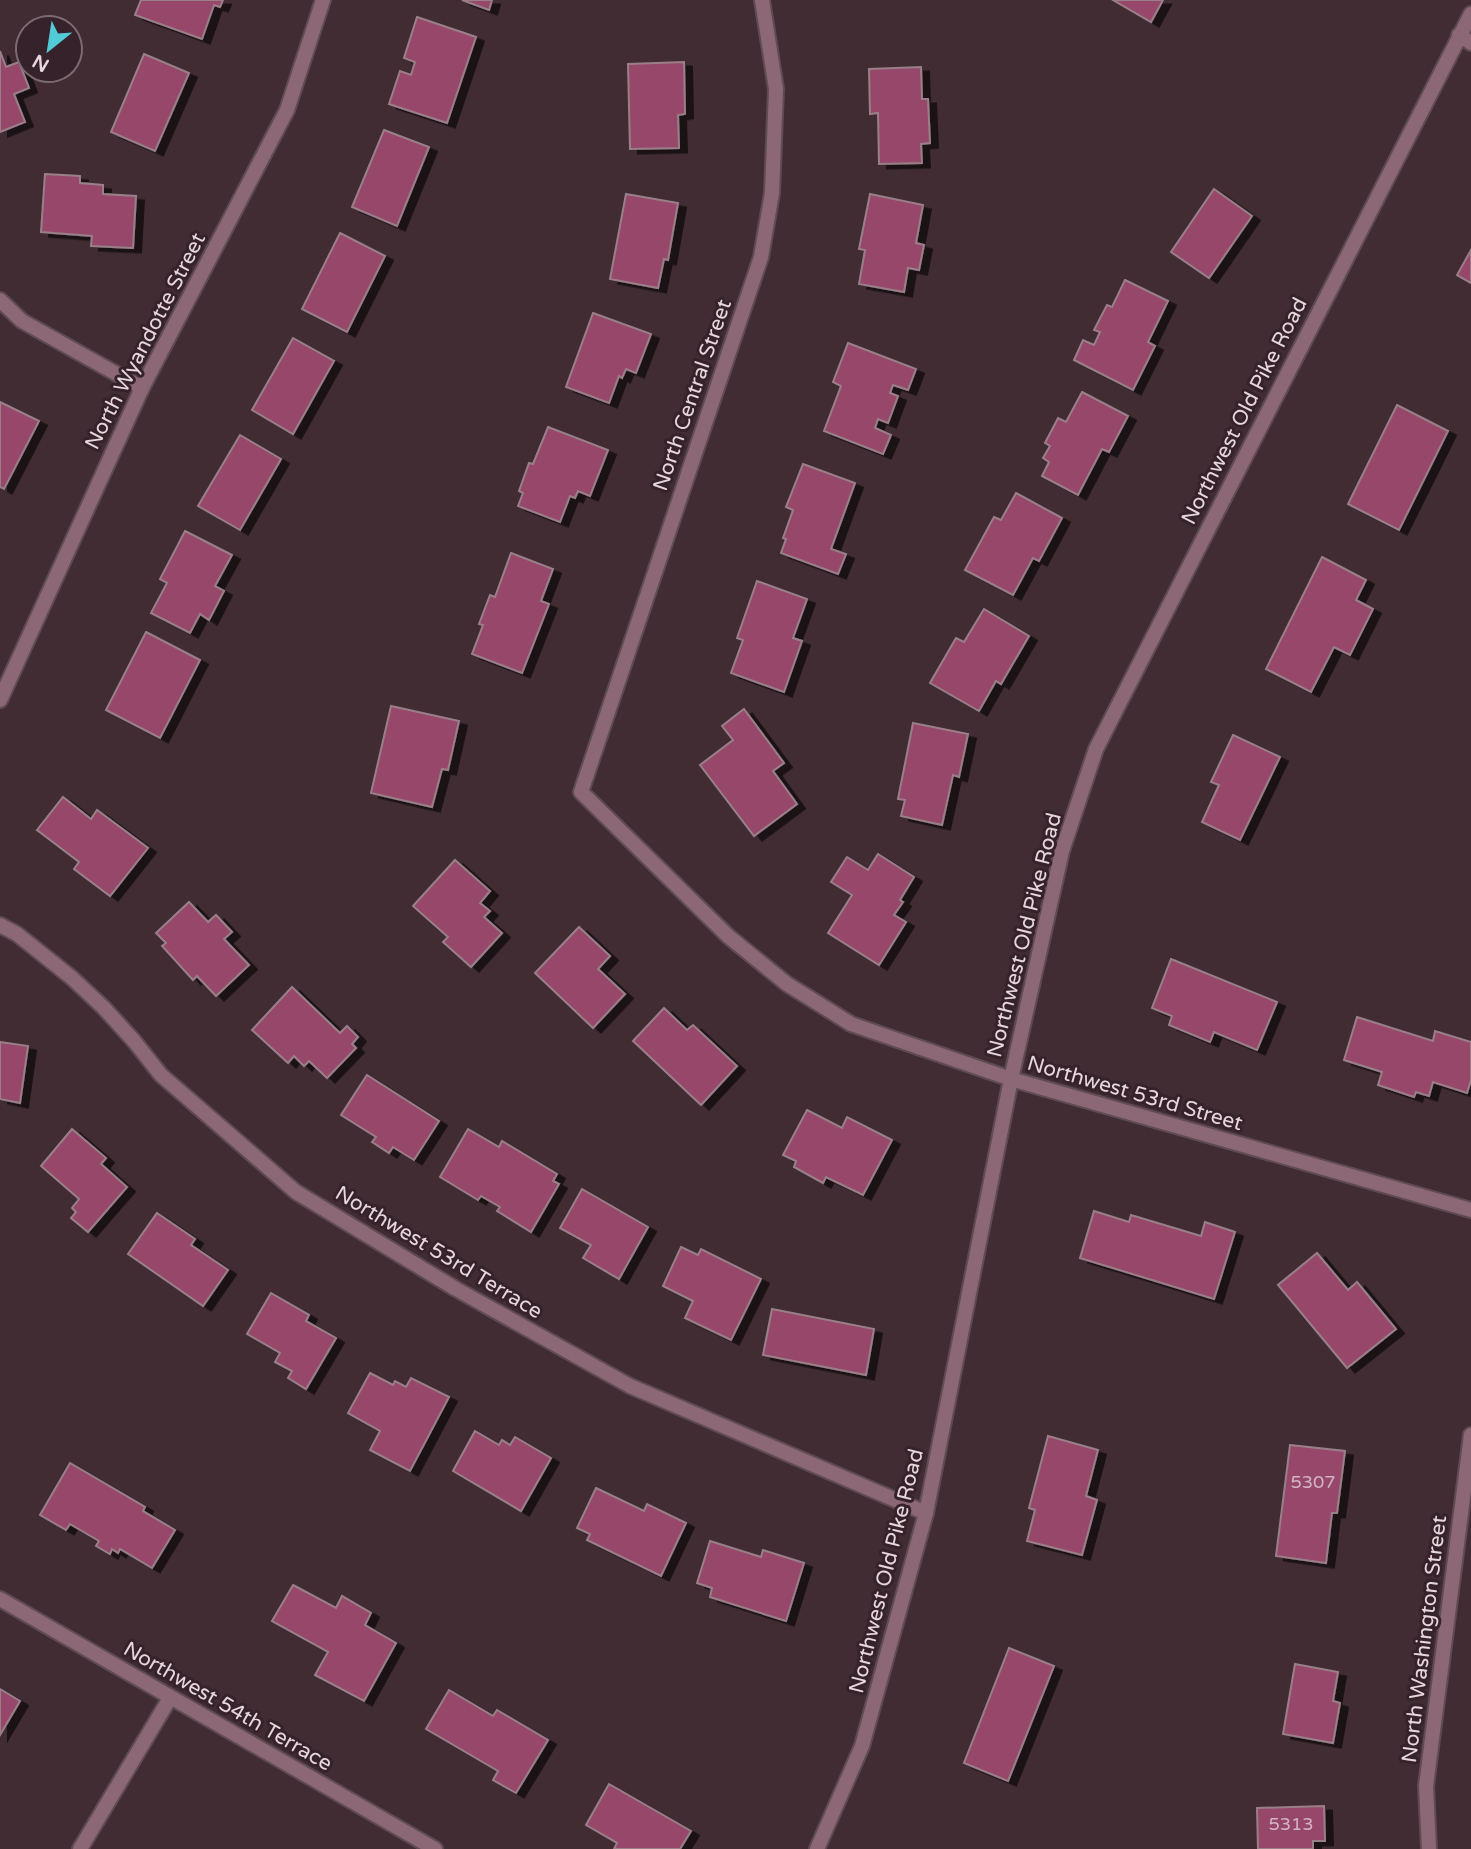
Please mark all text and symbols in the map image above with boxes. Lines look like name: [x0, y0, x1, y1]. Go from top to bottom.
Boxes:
north arrow: [14, 14, 84, 84]
text: N: [29, 50, 53, 76]
street label: North Wyandotte Street: [80, 229, 211, 454]
street label: Northwest Old Pike Road: [1176, 294, 1313, 529]
street label: North Central Street: [648, 296, 737, 494]
street label: Northwest Old Pike Road: [982, 810, 1067, 1060]
street label: Northwest 53rd Street: [1024, 1051, 1245, 1136]
street label: Northwest 53rd Terrace: [331, 1181, 547, 1324]
street label: Northwest Old Pike Road: [844, 1446, 929, 1696]
house number: 5307: [1290, 1471, 1336, 1493]
street label: North Washington Street: [1397, 1514, 1452, 1764]
street label: Northwest 54th Terrace: [119, 1636, 337, 1776]
house number: 5313: [1268, 1813, 1314, 1835]

